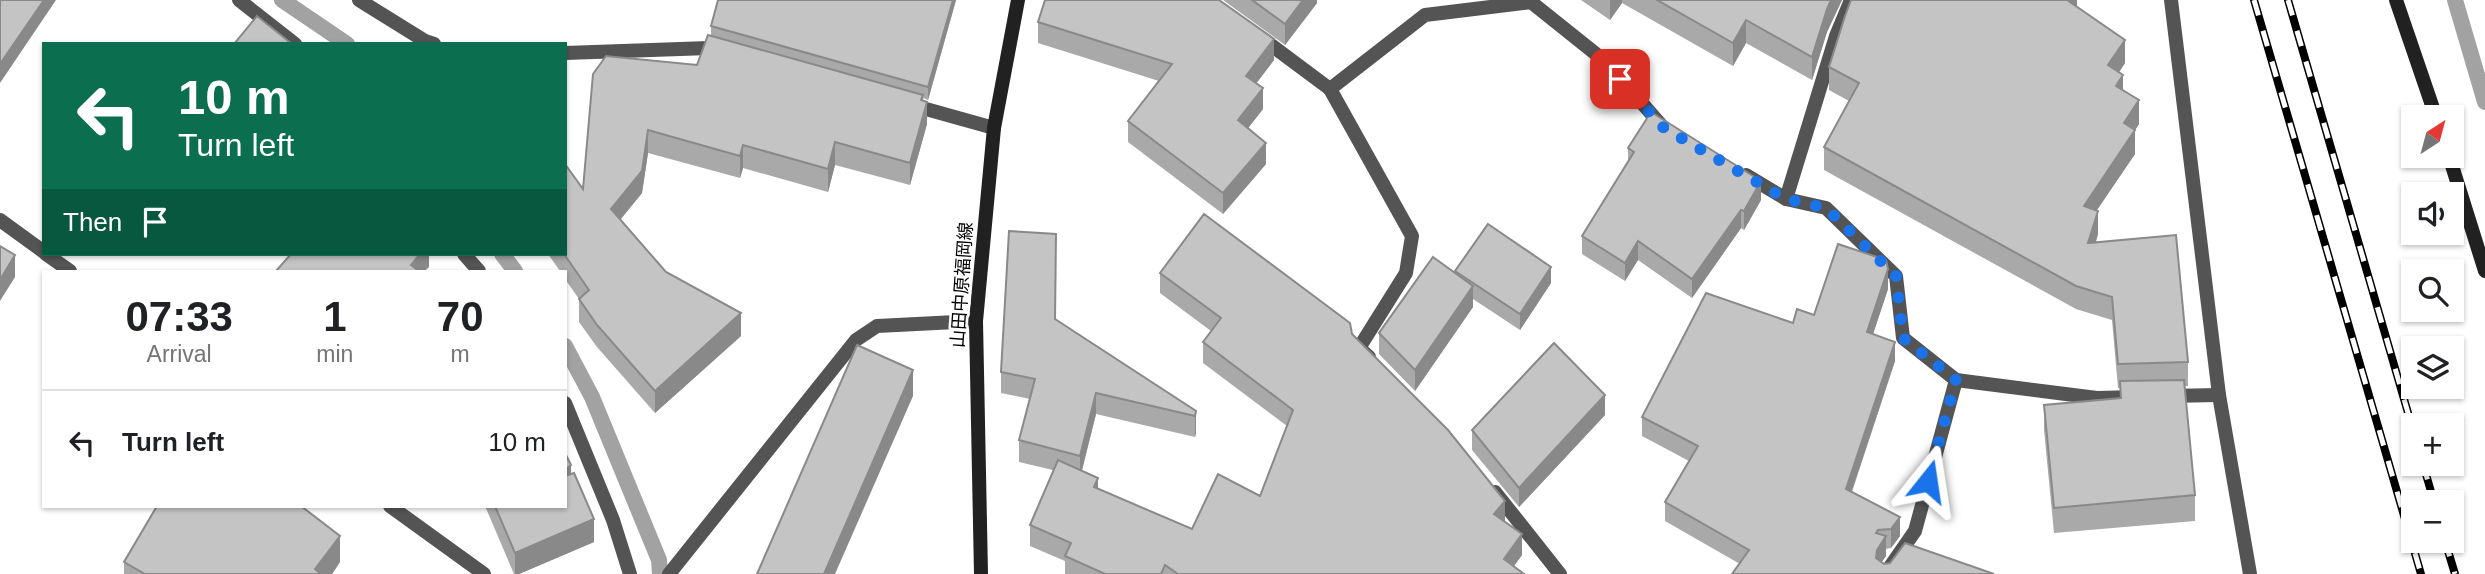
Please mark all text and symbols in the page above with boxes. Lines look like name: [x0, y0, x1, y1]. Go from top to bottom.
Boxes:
pin: [1590, 49, 1650, 109]
icon: arrive: [1601, 60, 1639, 98]
icon: left: [63, 70, 154, 161]
text: 10 m: [178, 70, 290, 124]
north arrow: [2401, 105, 2464, 168]
map controls: [2401, 105, 2464, 553]
text: Turn left: [178, 127, 294, 163]
button: sound: [2401, 182, 2464, 245]
icon: arrive: [136, 203, 174, 241]
text: Then: [63, 207, 122, 237]
street label: 山田中原福岡線: [948, 221, 976, 349]
button: search: [2401, 259, 2464, 322]
text: 07:33: [125, 293, 233, 340]
text: 1: [323, 293, 347, 340]
text: 70: [437, 293, 484, 340]
button: layers: [2401, 336, 2464, 399]
text: Arrival: [147, 341, 212, 367]
text: min: [316, 341, 353, 367]
text: m: [451, 341, 470, 367]
button: +: [2401, 413, 2464, 476]
icon: left: [63, 424, 101, 462]
text: Turn left: [122, 427, 224, 457]
text: 10 m: [488, 427, 546, 457]
position arrow: [1891, 444, 1965, 518]
button: −: [2401, 490, 2464, 553]

